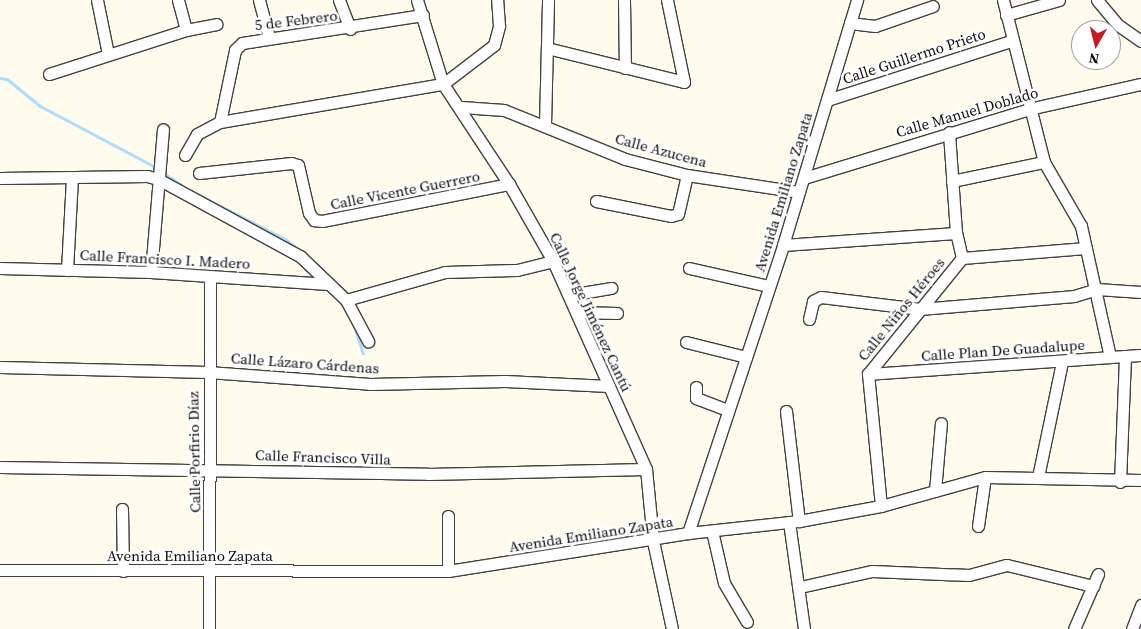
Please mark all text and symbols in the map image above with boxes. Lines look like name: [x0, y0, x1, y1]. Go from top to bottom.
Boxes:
street label: 5 de Febrero: [254, 6, 338, 34]
north arrow: [1071, 20, 1121, 70]
street label: Calle Guillermo Prieto: [840, 24, 988, 88]
text: N: [1088, 48, 1101, 69]
street label: Calle Manuel Doblado: [894, 83, 1040, 141]
street label: Avenida Emiliano Zapata: [750, 110, 816, 274]
street label: Calle Azucena: [613, 129, 709, 171]
street label: Calle Vicente Guerrero: [328, 167, 482, 213]
street label: Calle Jorge Jiménez Cantú: [546, 230, 636, 394]
street label: Calle Francisco I. Madero: [79, 246, 251, 272]
street label: Calle Niños Héroes: [854, 254, 948, 364]
street label: Calle Plan De Guadalupe: [920, 335, 1086, 365]
street label: Calle Lázaro Cárdenas: [230, 349, 380, 377]
street label: Calle Porfirio Díaz: [184, 391, 204, 513]
street label: Calle Francisco Villa: [255, 446, 391, 468]
street label: Avenida Emiliano Zapata: [508, 512, 674, 556]
street label: Avenida Emiliano Zapata: [107, 547, 273, 565]

